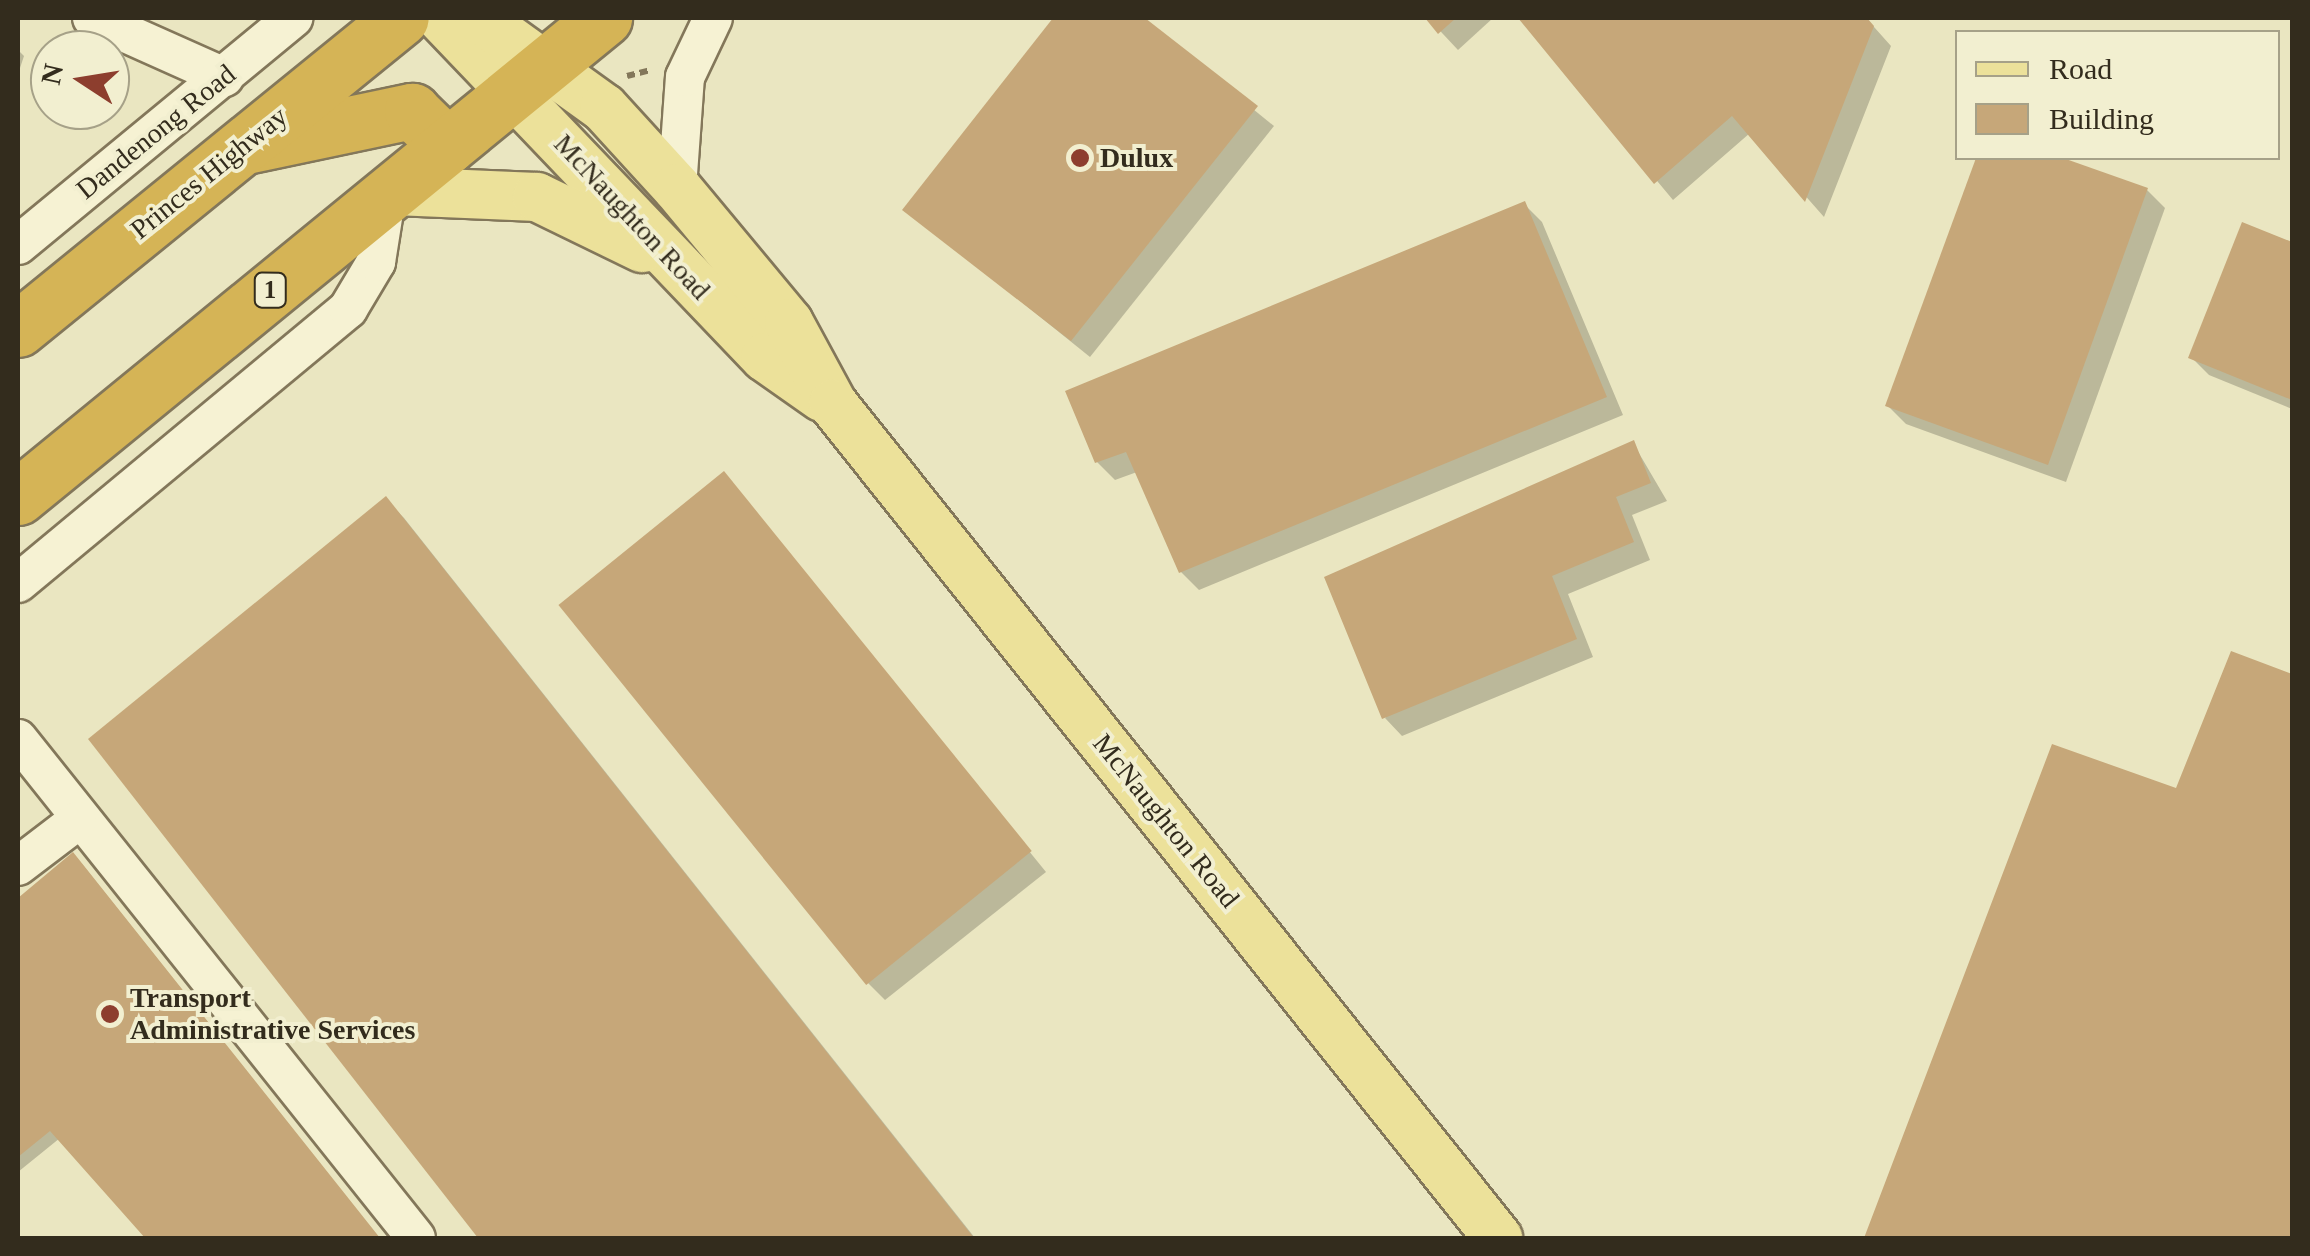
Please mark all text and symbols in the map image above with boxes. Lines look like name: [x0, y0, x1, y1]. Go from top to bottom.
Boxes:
north arrow: [30, 30, 130, 130]
legend: [1955, 30, 2280, 160]
text: Road: [2049, 52, 2112, 85]
street label: Dandenong Road: [70, 58, 242, 206]
text: N: [35, 61, 69, 87]
street label: Princes Highway: [124, 100, 294, 246]
text: Building: [2049, 102, 2154, 135]
street label: McNaughton Road: [547, 127, 717, 307]
place label: Dulux: [1100, 141, 1173, 175]
marker: Dulux: [1069, 147, 1091, 169]
road number: 1: [252, 270, 288, 310]
street label: McNaughton Road: [1086, 727, 1246, 915]
place label: Transport Administrative Services: [130, 981, 415, 1047]
marker: Transport Administrative Services: [99, 1003, 121, 1025]

